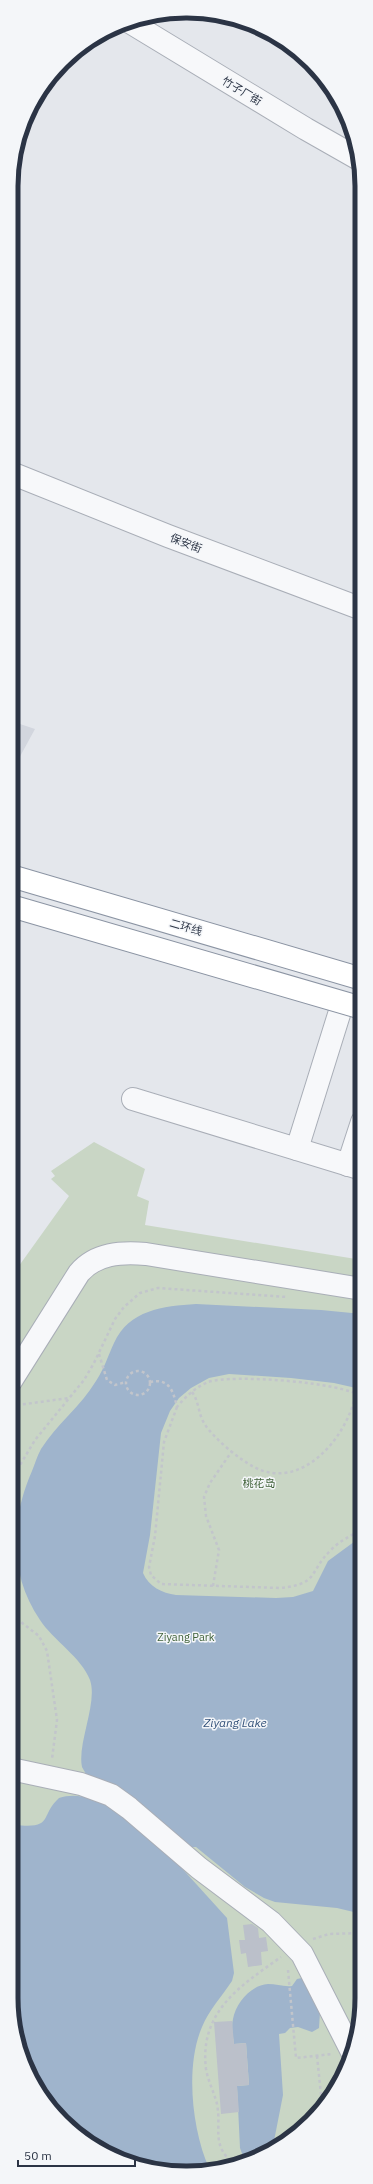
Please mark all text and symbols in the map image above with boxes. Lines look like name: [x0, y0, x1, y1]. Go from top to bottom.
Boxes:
street label: 竹子厂街: [220, 74, 264, 108]
street label: 保安街: [168, 531, 204, 555]
street label: 二环线: [168, 916, 204, 938]
park label: 桃花岛: [243, 1476, 276, 1490]
park label: Ziyang Park: [157, 1630, 215, 1644]
water label: Ziyang Lake: [202, 1715, 267, 1730]
scale bar: [18, 2142, 135, 2168]
text: 50 m: [24, 2148, 52, 2163]

